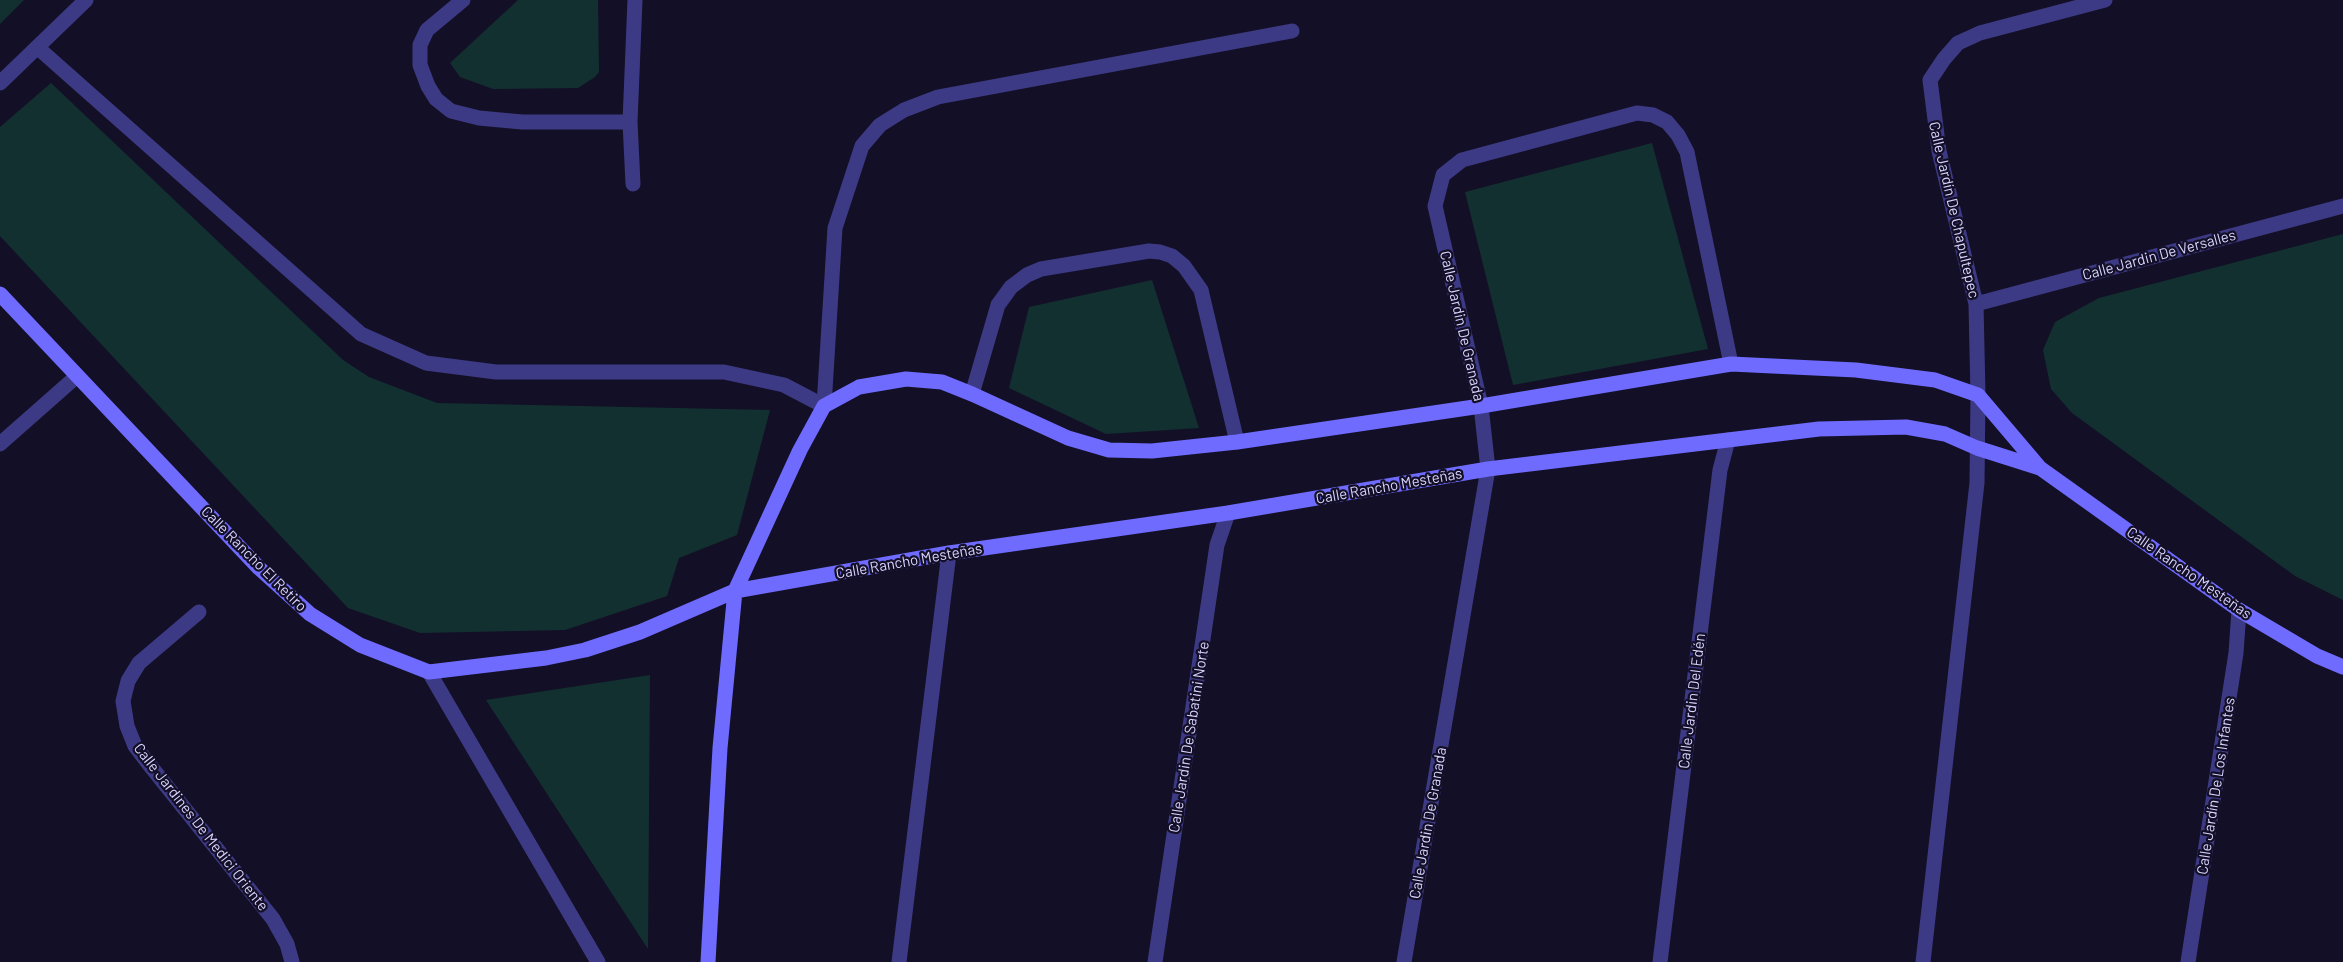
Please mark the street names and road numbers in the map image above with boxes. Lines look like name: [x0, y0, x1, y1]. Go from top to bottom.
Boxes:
street label: Calle Jardín De Chapultepec: [1925, 120, 1983, 300]
street label: Calle Jardin De Versalles: [2080, 226, 2238, 284]
street label: Calle Jardin De Granada: [1436, 249, 1488, 403]
street label: Calle Rancho Mesteñas: [1314, 464, 1464, 508]
street label: Calle Rancho El Retiro: [198, 503, 310, 615]
street label: Calle Rancho Mesteñas: [2123, 523, 2255, 623]
street label: Calle Rancho Mesteñas: [834, 539, 984, 583]
street label: Calle Jardin Del Edén: [1675, 632, 1709, 770]
street label: Calle Jardin De Sabatini Norte: [1165, 640, 1213, 834]
street label: Calle Jardín De Los Infantes: [2193, 696, 2239, 876]
street label: Calle Jardines De Medici Oriente: [130, 740, 272, 914]
street label: Calle Jardin De Granada: [1406, 746, 1450, 900]

